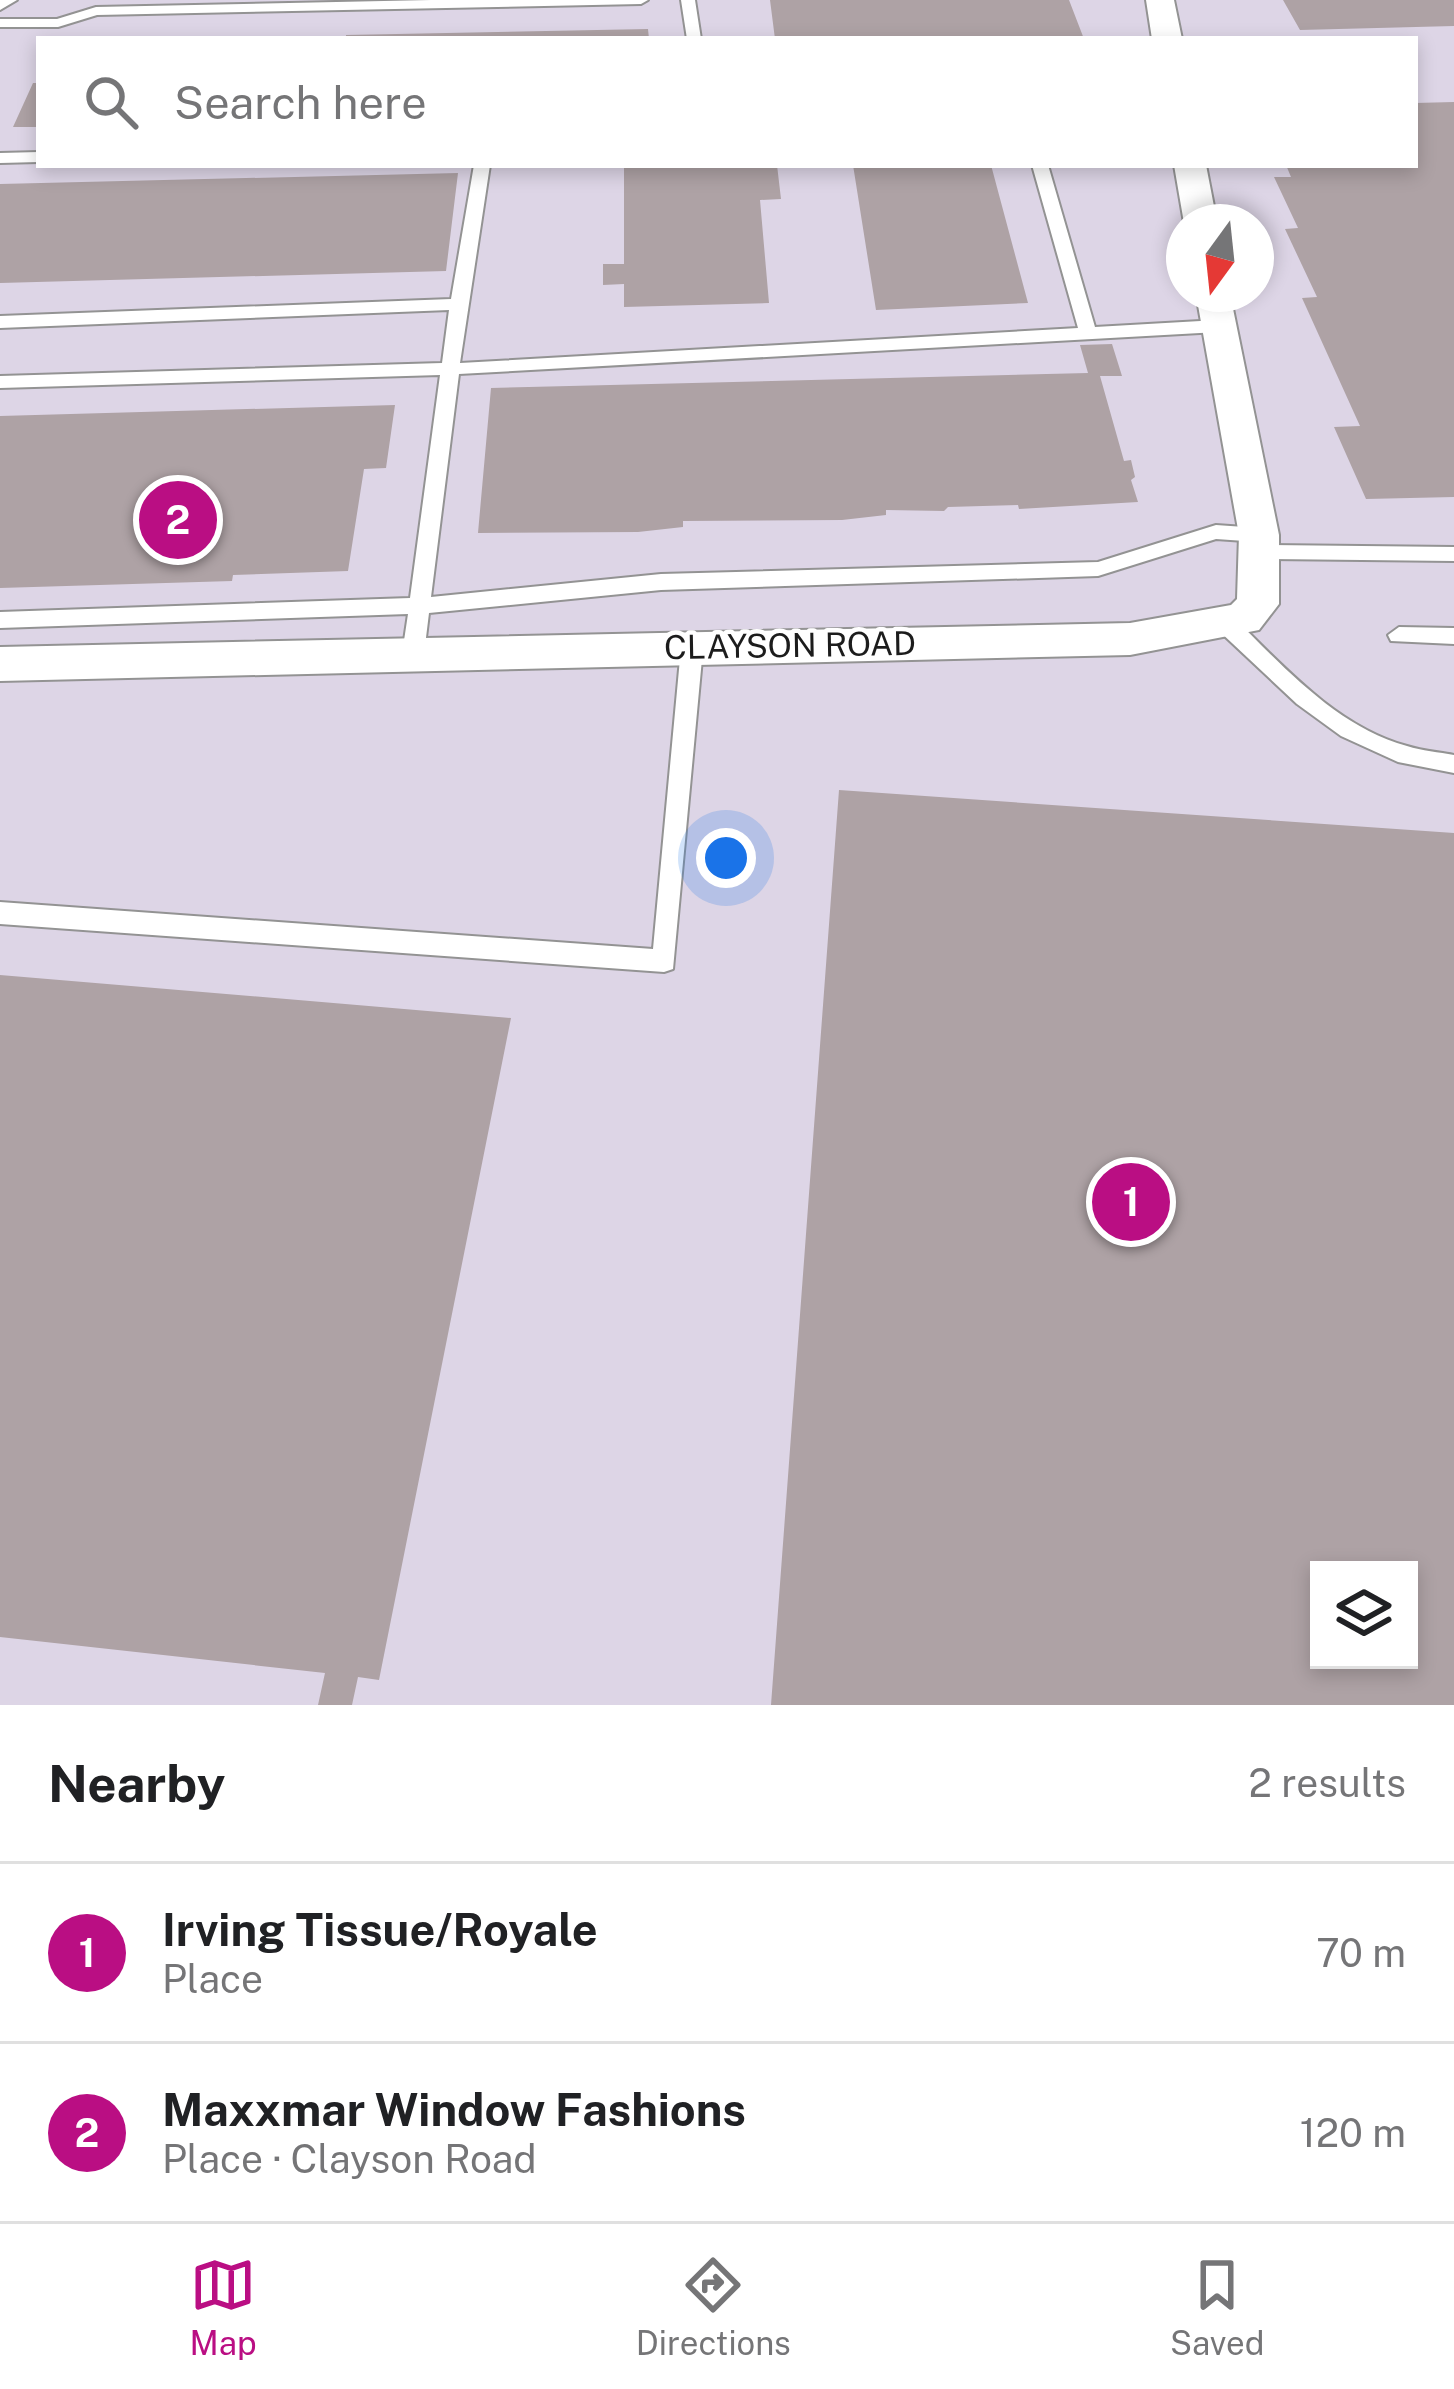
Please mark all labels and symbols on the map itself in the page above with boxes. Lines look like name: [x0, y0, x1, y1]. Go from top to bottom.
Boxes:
north arrow: [1166, 204, 1274, 312]
pin: 2: [139, 475, 217, 565]
street label: CLAYSON ROAD: [664, 624, 916, 666]
your location: [696, 828, 756, 888]
pin: 1: [1092, 1157, 1170, 1247]

